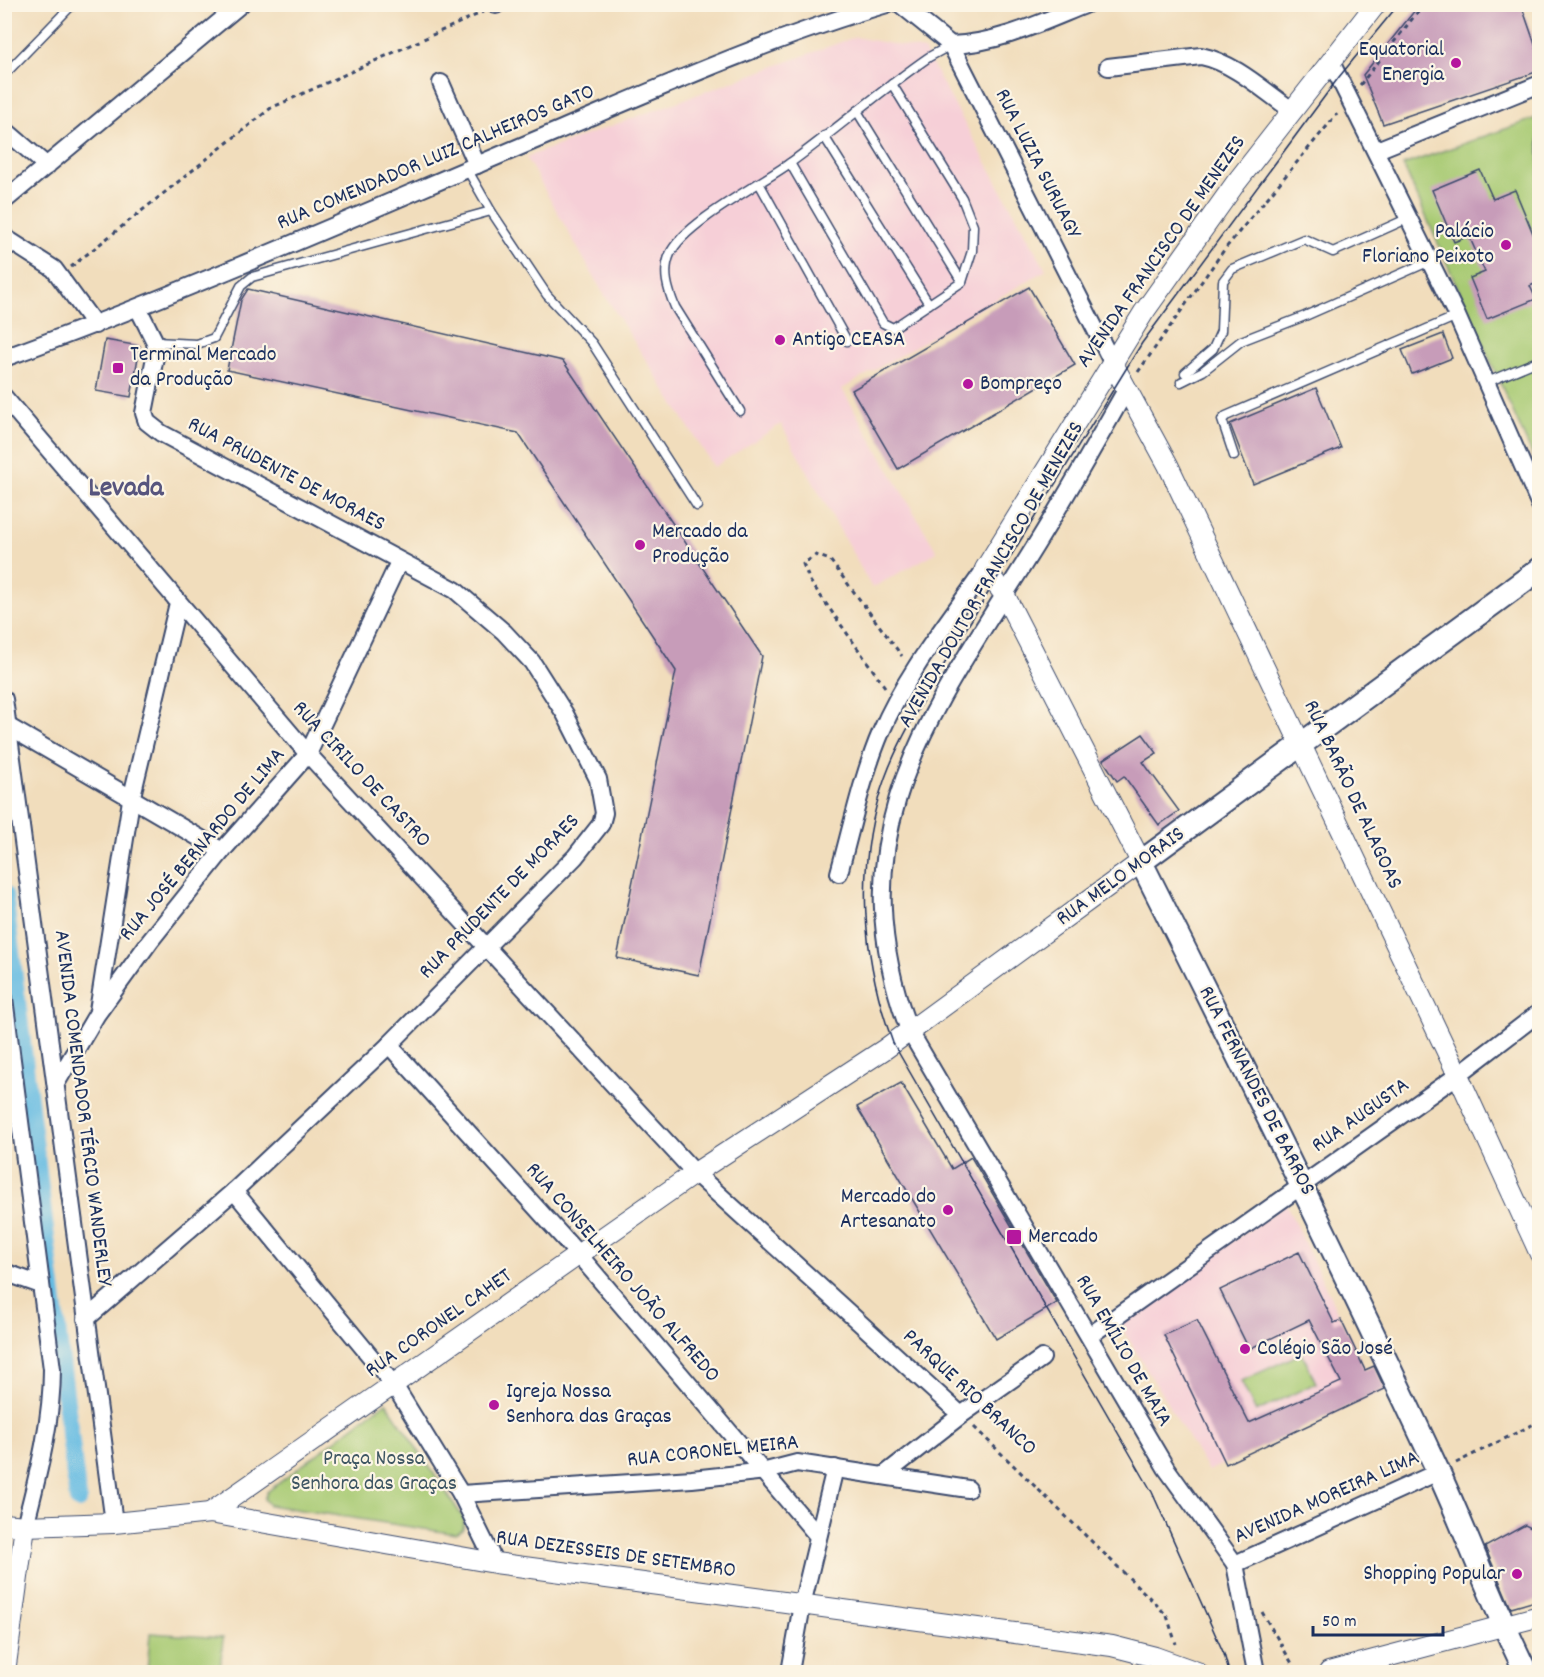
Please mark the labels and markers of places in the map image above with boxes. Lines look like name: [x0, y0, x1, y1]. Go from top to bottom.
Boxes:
place label: Equatorial Energia: [1359, 35, 1445, 91]
marker: Equatorial Energia: [1449, 56, 1463, 70]
place label: Palácio Floriano Peixoto: [1362, 217, 1494, 273]
marker: Palácio Floriano Peixoto: [1499, 238, 1513, 252]
place label: Antigo CEASA: [792, 325, 905, 356]
marker: Antigo CEASA: [773, 333, 787, 347]
place label: Terminal Mercado da Produção: [130, 340, 277, 396]
marker: Terminal Mercado da Produção: [111, 361, 125, 375]
place label: Bompreço: [980, 369, 1062, 400]
marker: Bompreço: [961, 377, 975, 391]
place label: Mercado da Produção: [652, 517, 748, 573]
marker: Mercado da Produção: [633, 538, 647, 552]
place label: Mercado do Artesanato: [840, 1182, 936, 1238]
marker: Mercado do Artesanato: [941, 1203, 955, 1217]
place label: Mercado: [1028, 1222, 1098, 1253]
marker: Mercado: [1005, 1228, 1023, 1246]
place label: Colégio São José: [1257, 1334, 1393, 1365]
marker: Colégio São José: [1238, 1342, 1252, 1356]
place label: Igreja Nossa Senhora das Graças: [506, 1377, 672, 1433]
marker: Igreja Nossa Senhora das Graças: [487, 1398, 501, 1412]
place label: Shopping Popular: [1363, 1559, 1506, 1590]
marker: Shopping Popular: [1510, 1567, 1524, 1581]

